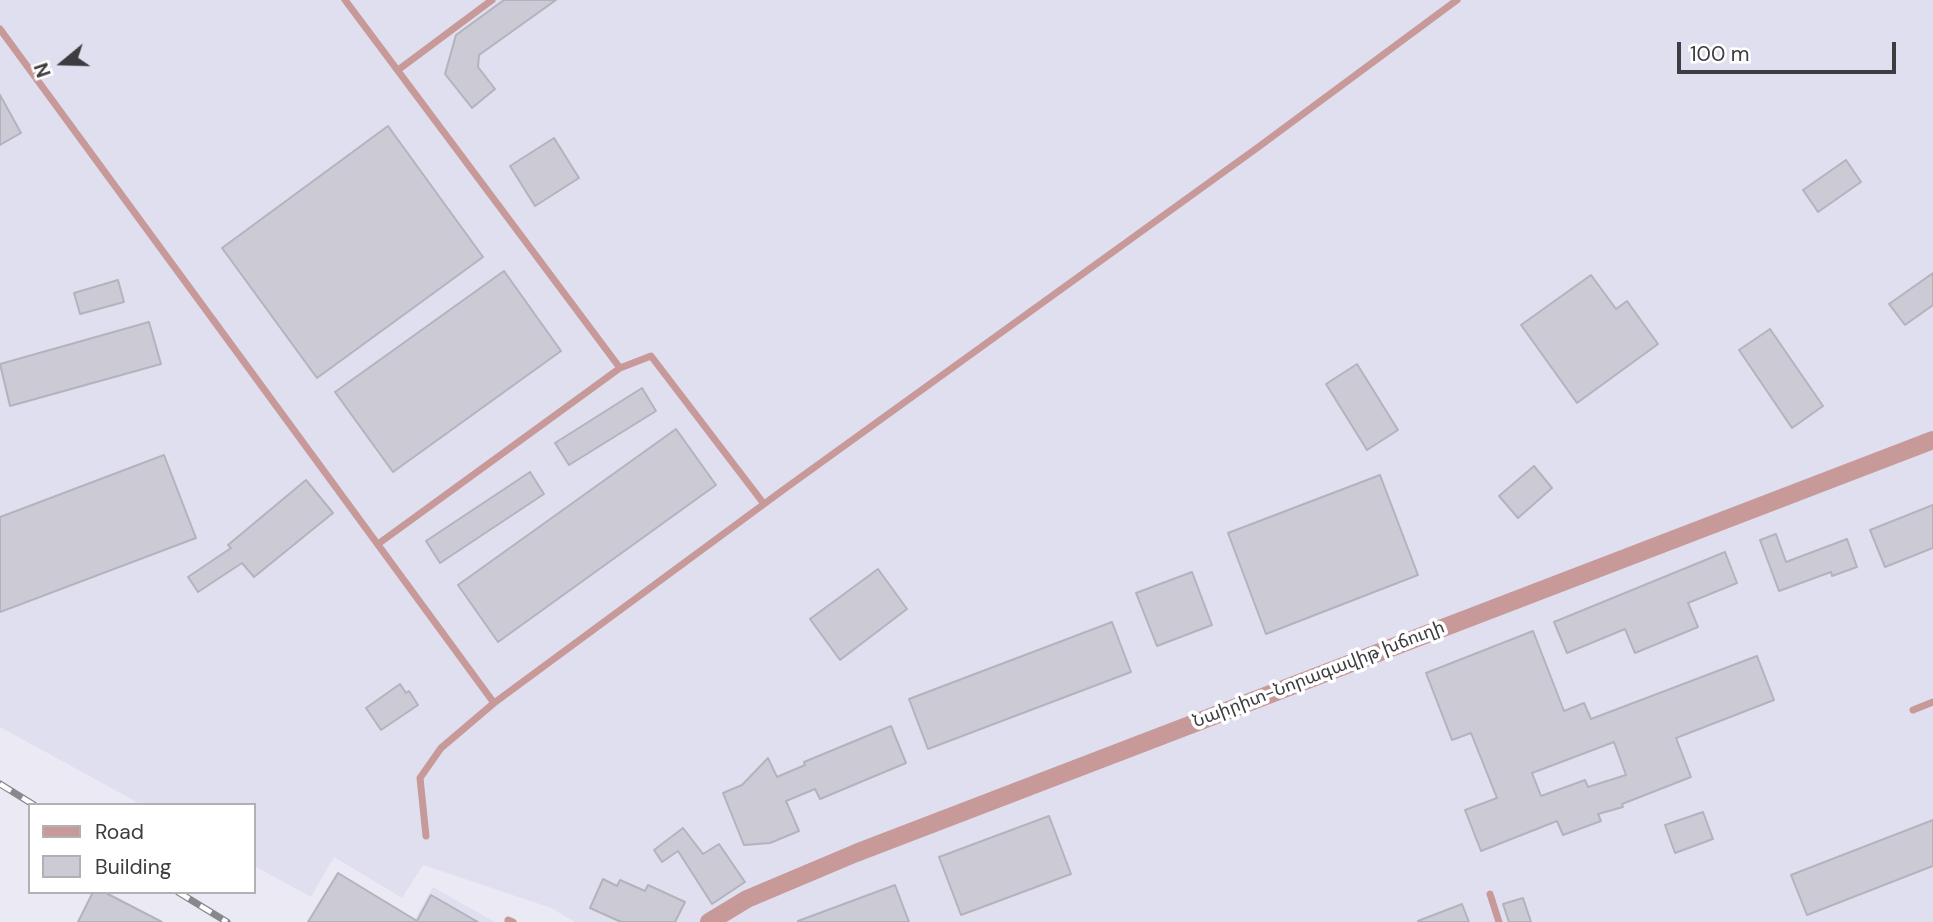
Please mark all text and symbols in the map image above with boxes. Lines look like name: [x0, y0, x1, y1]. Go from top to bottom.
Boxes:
north arrow: [28, 28, 98, 98]
scale bar: [1681, 28, 1900, 72]
text: 100 m: [1690, 40, 1750, 68]
text: N: [29, 59, 57, 81]
street label: Նաիրիտ-Նորագավիթ խճուղի: [1190, 617, 1448, 733]
legend: [28, 803, 256, 894]
text: Road: [95, 818, 144, 846]
text: Building: [95, 853, 171, 881]

